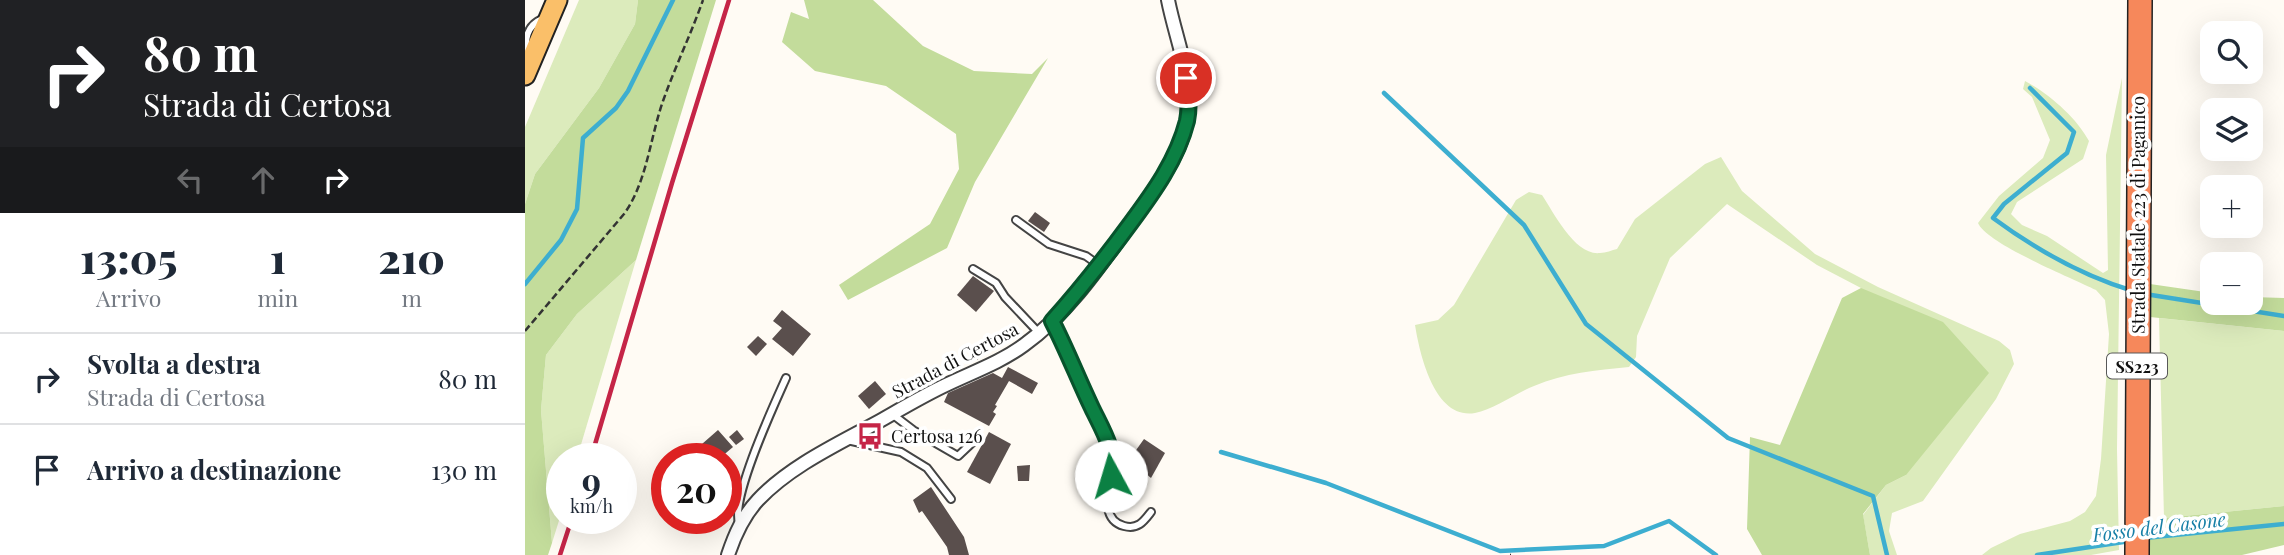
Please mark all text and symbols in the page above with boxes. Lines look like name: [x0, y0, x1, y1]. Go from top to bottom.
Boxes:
text: 80 m: [143, 19, 258, 84]
map controls: [2200, 21, 2263, 315]
button: search: [2200, 21, 2263, 84]
icon: right: [28, 28, 119, 119]
pin: [1156, 48, 1216, 108]
icon: arrive: [1167, 59, 1205, 97]
text: Strada di Certosa: [143, 82, 391, 125]
street label: Strada Statale 223 di Paganico: [2126, 96, 2150, 334]
button: layers: [2200, 98, 2263, 161]
icon: left: [171, 161, 209, 199]
icon: ahead: [244, 161, 282, 199]
icon: right: [317, 161, 355, 199]
button: +: [2200, 175, 2263, 238]
text: 13:05: [80, 229, 177, 285]
text: 1: [270, 229, 286, 285]
text: 210: [378, 229, 445, 285]
button: −: [2200, 252, 2263, 315]
text: Arrivo: [96, 282, 161, 313]
text: min: [257, 282, 298, 313]
text: m: [401, 282, 422, 313]
street label: Strada di Certosa: [888, 317, 1022, 403]
text: Svolta a destra: [87, 346, 261, 381]
road number: SS223: [2107, 354, 2167, 378]
icon: right: [28, 360, 66, 398]
text: 80 m: [438, 361, 497, 396]
text: Strada di Certosa: [87, 381, 266, 412]
bus stop icon: Certosa 126: [855, 421, 885, 451]
place label: Certosa 126: [891, 424, 983, 448]
position arrow: [1074, 439, 1148, 513]
speed limit sign: 20: [651, 443, 742, 534]
icon: arrive: [28, 451, 66, 489]
text: Arrivo a destinazione: [87, 452, 341, 487]
text: 130 m: [431, 452, 497, 487]
text: 9: [582, 456, 601, 503]
text: km/h: [570, 494, 613, 518]
water label: Fosso del Casone: [2090, 505, 2227, 547]

